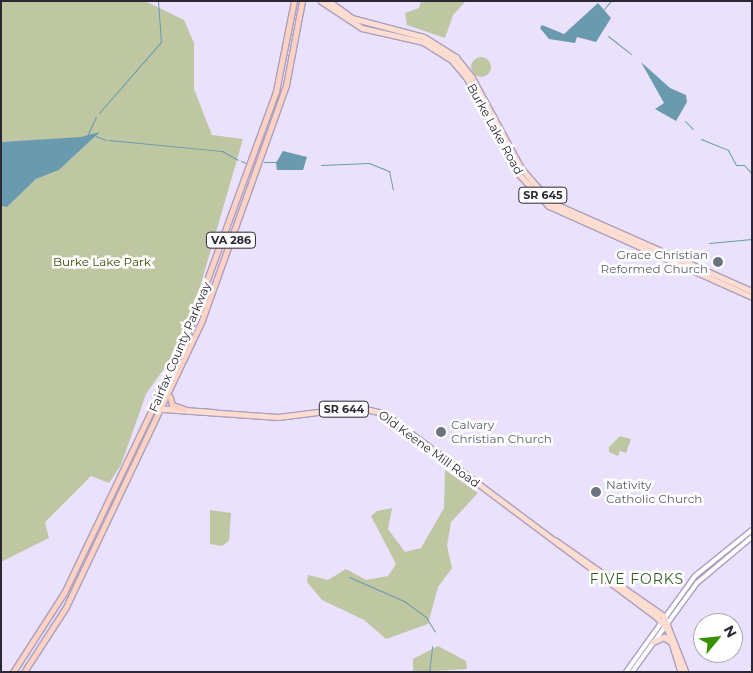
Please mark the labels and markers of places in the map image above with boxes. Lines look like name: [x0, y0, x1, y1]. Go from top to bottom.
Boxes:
place label: Grace Christian Reformed Church: [600, 248, 708, 276]
marker: Grace Christian Reformed Church: [712, 256, 724, 268]
place label: Calvary Christian Church: [451, 418, 552, 446]
marker: Calvary Christian Church: [435, 426, 447, 438]
place label: Nativity Catholic Church: [606, 478, 702, 506]
marker: Nativity Catholic Church: [590, 486, 602, 498]

